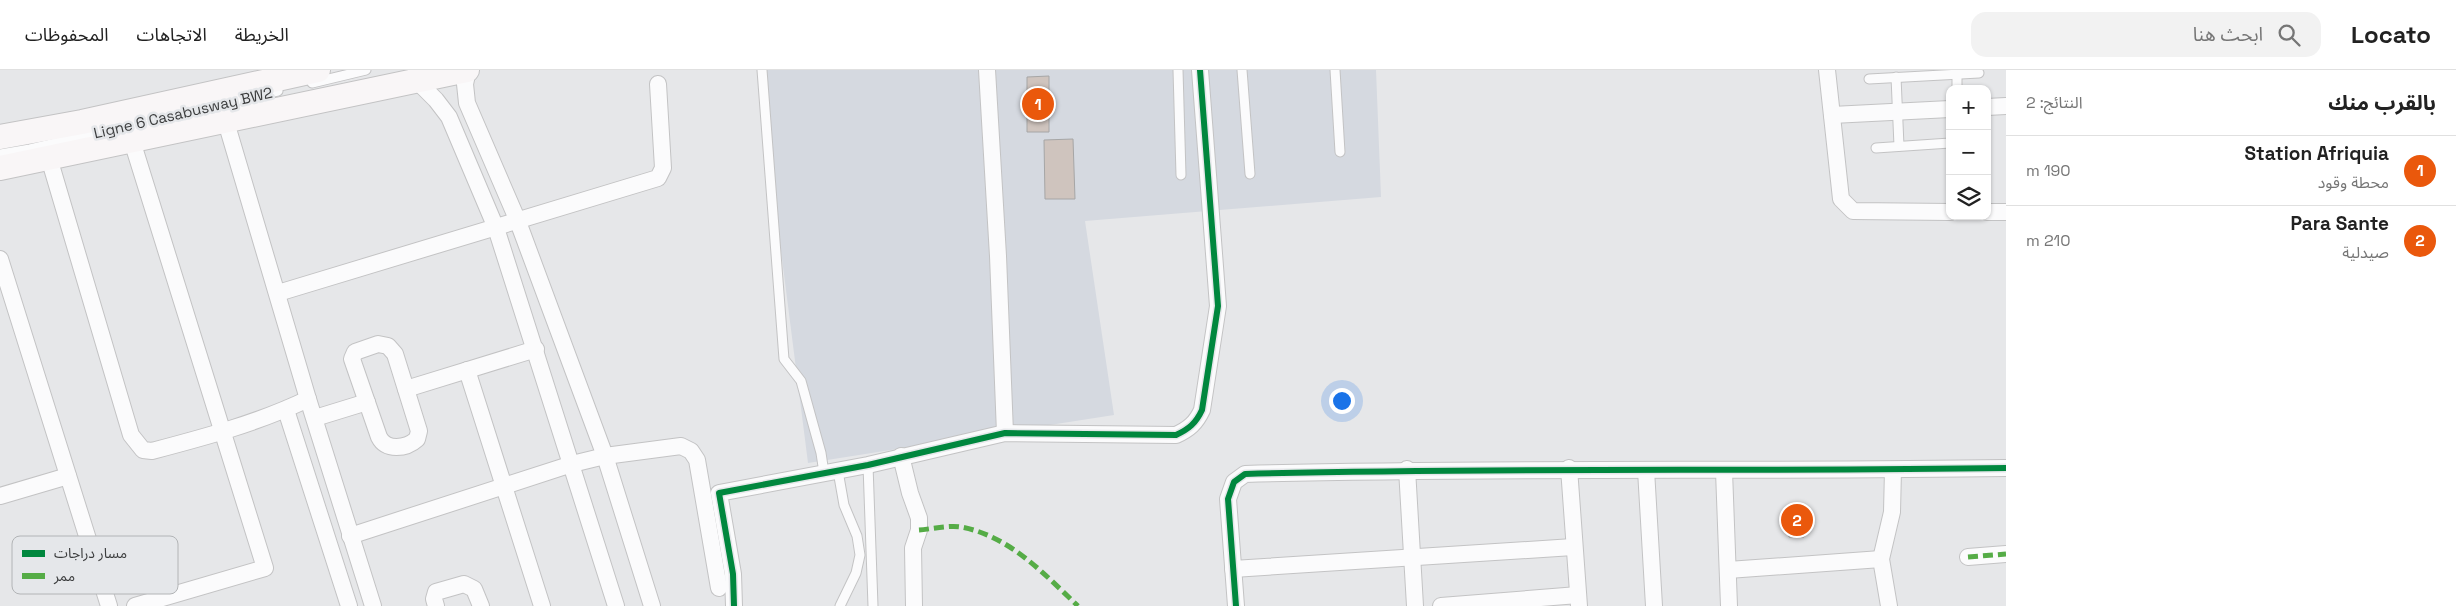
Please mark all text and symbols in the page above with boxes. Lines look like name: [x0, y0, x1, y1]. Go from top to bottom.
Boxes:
search box: [1971, 12, 2321, 57]
text: Locato: [2351, 19, 2431, 50]
icon: search: [2275, 21, 2303, 49]
text: ابحث هنا: [2193, 22, 2263, 47]
text: المحفوظات: [25, 23, 109, 46]
text: الاتجاهات: [137, 23, 207, 46]
text: الخريطة: [235, 23, 289, 46]
street label: Ligne 6 Casabusway BW2: [92, 83, 274, 142]
pin: 1: [1022, 85, 1054, 123]
map controls: [1946, 85, 1991, 220]
button: +: [1946, 85, 1991, 130]
text: بالقرب منك: [2328, 89, 2436, 116]
text: النتائج: 2: [2026, 92, 2083, 113]
button: −: [1946, 130, 1991, 175]
text: Station Afriquia: [2245, 141, 2389, 166]
text: 190 m: [2026, 160, 2071, 181]
text: 1: [2416, 160, 2424, 181]
text: محطة وقود: [2318, 172, 2389, 193]
button: layers: [1946, 175, 1991, 220]
text: Para Sante: [2290, 211, 2389, 236]
text: 210 m: [2026, 230, 2070, 251]
text: 2: [2415, 230, 2425, 251]
text: صيدلية: [2342, 242, 2389, 263]
your location: [1329, 388, 1355, 414]
pin: 2: [1781, 501, 1813, 539]
legend: [12, 536, 178, 594]
text: مسار دراجات: [54, 544, 127, 562]
text: ممر: [53, 567, 75, 585]

